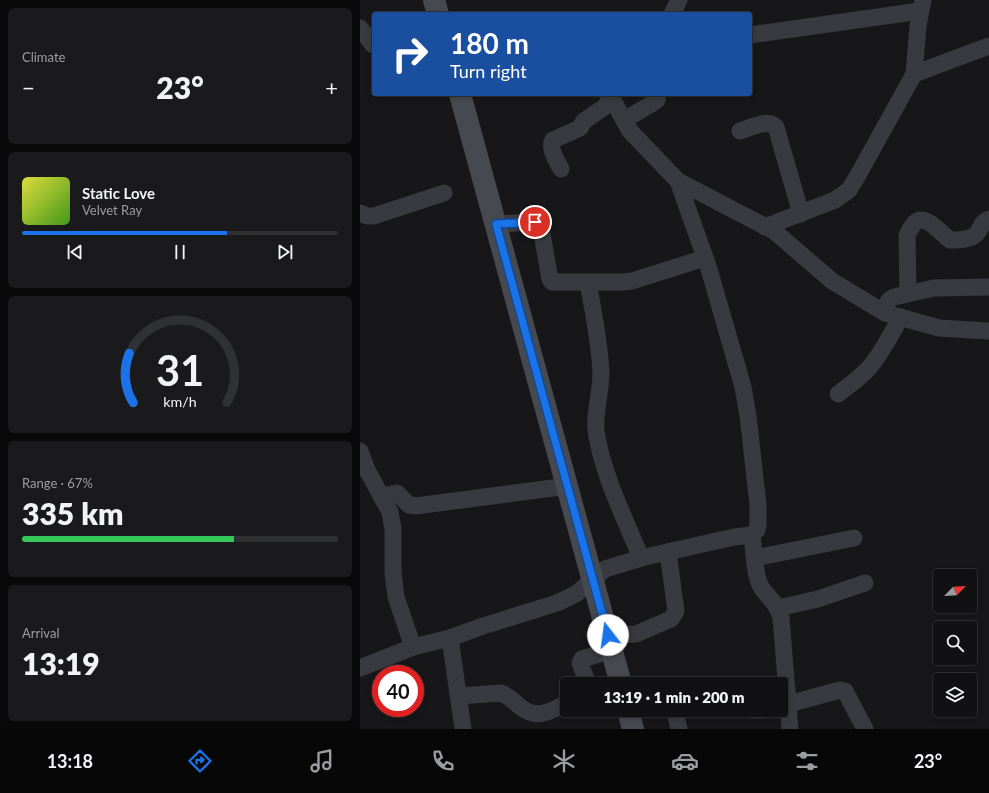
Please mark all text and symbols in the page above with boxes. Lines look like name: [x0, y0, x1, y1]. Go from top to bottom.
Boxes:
text: 180 m: [450, 26, 529, 60]
icon: right: [384, 28, 436, 80]
text: Climate: [22, 49, 65, 65]
text: Turn right: [450, 60, 527, 82]
text: 23°: [156, 69, 204, 105]
text: −: [22, 74, 35, 101]
text: +: [325, 74, 338, 101]
text: Static Love: [82, 184, 155, 202]
text: Velvet Ray: [82, 202, 142, 218]
pin: [518, 205, 552, 239]
icon: arrive: [524, 211, 546, 233]
icon: previous: [64, 241, 86, 263]
icon: pause: [169, 241, 191, 263]
icon: next: [274, 241, 296, 263]
text: 31: [156, 344, 204, 394]
text: km/h: [163, 392, 197, 409]
text: Range · 67%: [22, 475, 93, 491]
text: 335 km: [22, 495, 123, 531]
north arrow: [933, 569, 977, 613]
map controls: [933, 569, 977, 717]
position arrow: [587, 614, 629, 656]
button: search: [933, 621, 977, 665]
text: Arrival: [22, 625, 59, 641]
text: 13:19: [22, 645, 100, 681]
speed limit sign: 40: [372, 665, 424, 717]
button: layers: [933, 673, 977, 717]
text: 13:19 · 1 min · 200 m: [603, 688, 745, 706]
icon: directions: [186, 747, 214, 775]
icon: music: [308, 747, 336, 775]
icon: phone: [429, 747, 457, 775]
icon: climate: [550, 747, 578, 775]
icon: car: [671, 747, 699, 775]
icon: filters: [793, 747, 821, 775]
text: 13:18: [47, 750, 93, 772]
text: 23°: [914, 750, 942, 772]

